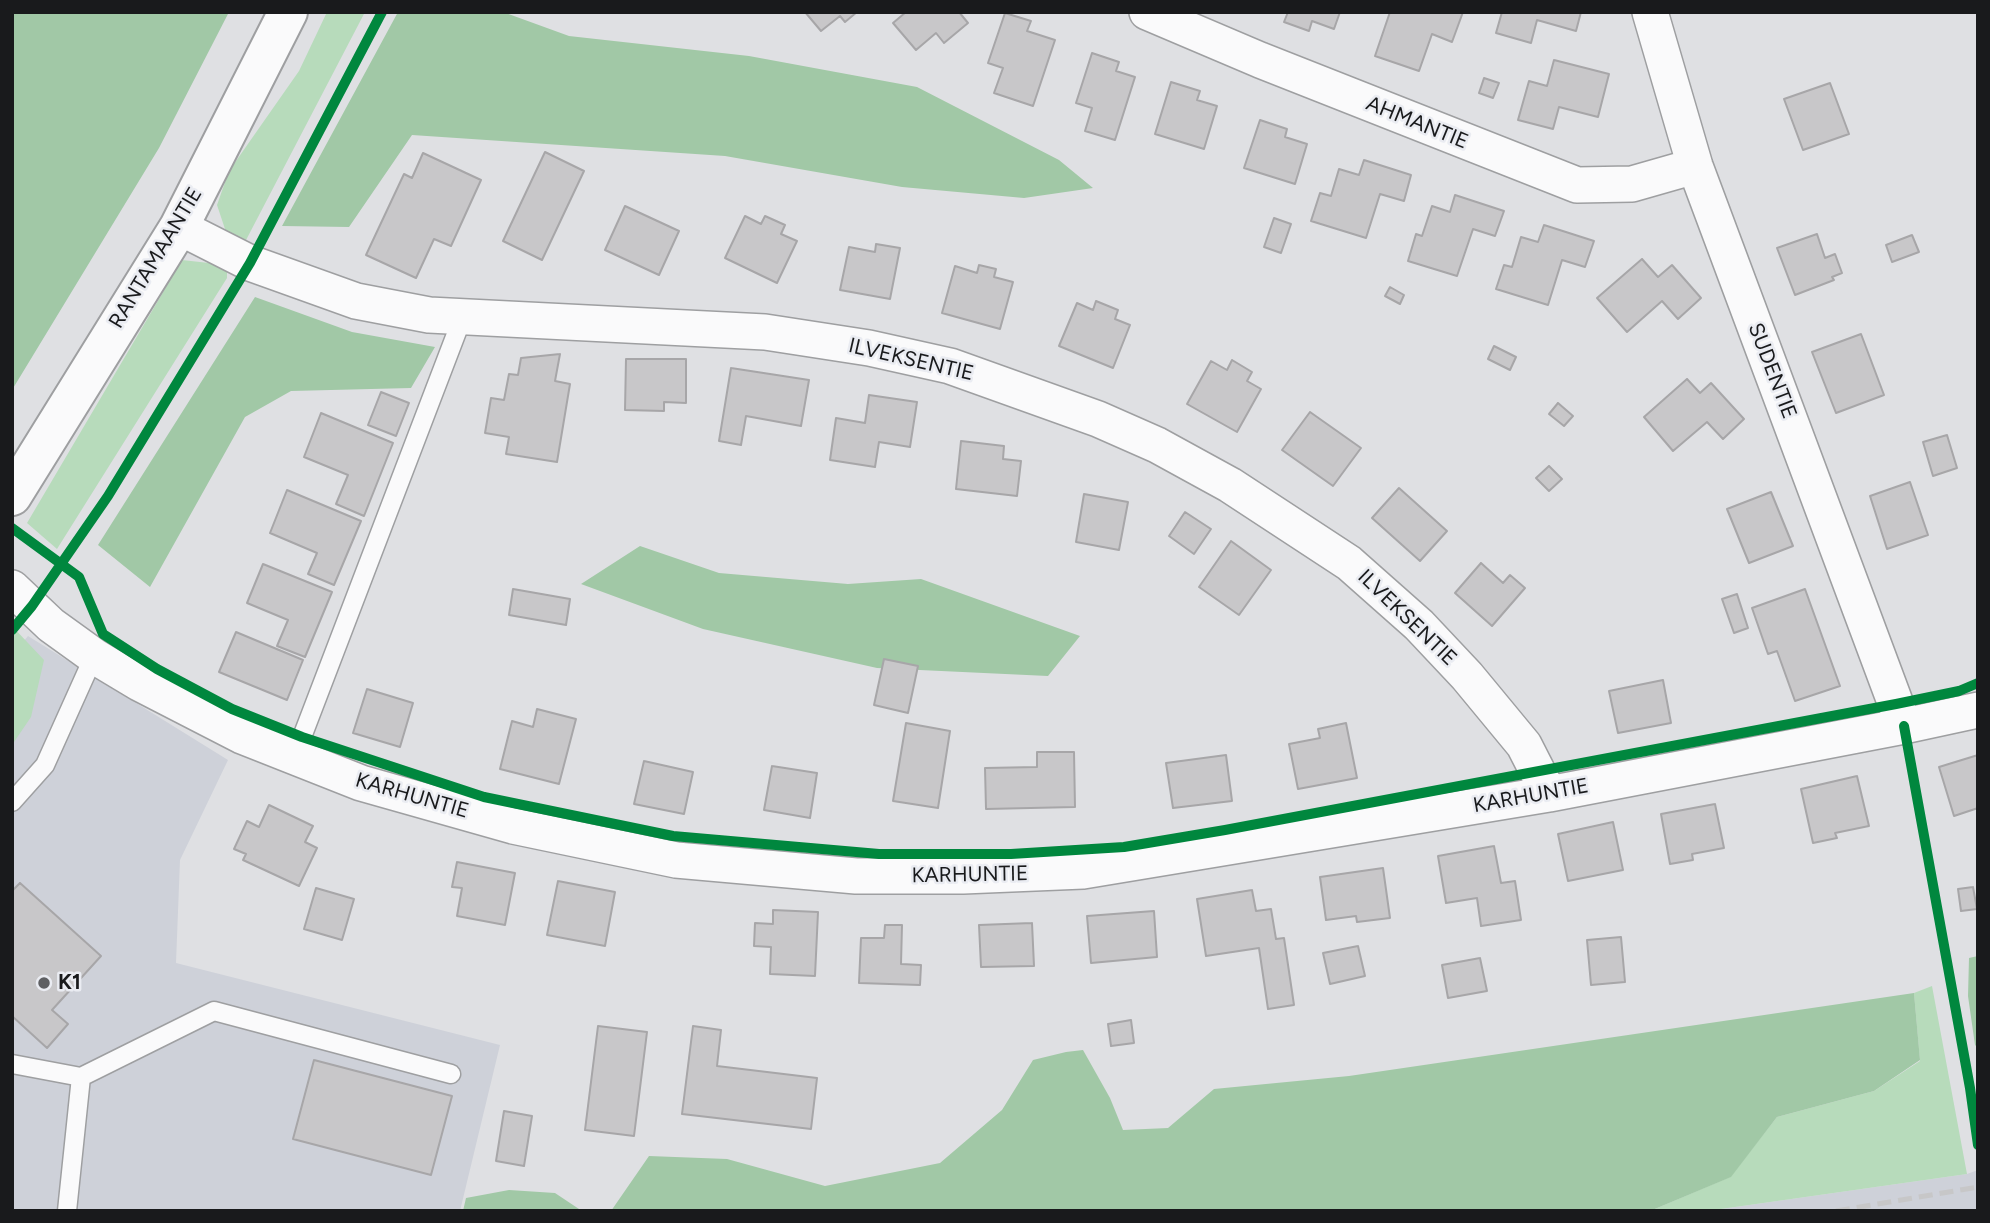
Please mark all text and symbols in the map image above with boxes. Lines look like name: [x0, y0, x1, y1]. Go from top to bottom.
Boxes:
street label: AHMANTIE: [1362, 91, 1472, 155]
street label: RANTAMAANTIE: [104, 183, 208, 333]
street label: SUDENTIE: [1742, 320, 1802, 422]
street label: ILVEKSENTIE: [846, 333, 976, 387]
street label: ILVEKSENTIE: [1352, 565, 1462, 671]
street label: KARHUNTIE: [352, 768, 472, 824]
street label: KARHUNTIE: [1471, 773, 1591, 819]
street label: KARHUNTIE: [911, 861, 1029, 889]
place label: K1: [58, 970, 81, 996]
marker: K1: [36, 975, 52, 991]

